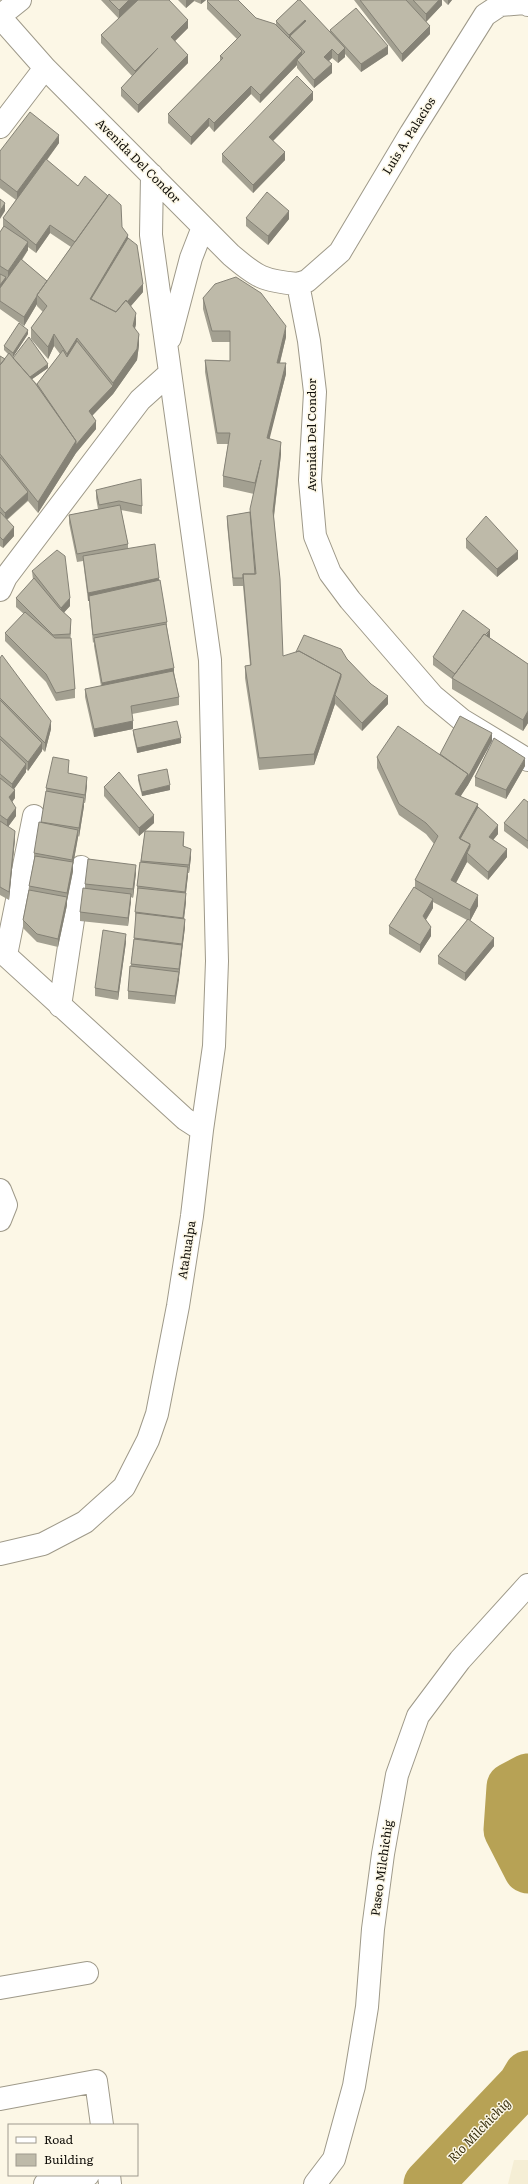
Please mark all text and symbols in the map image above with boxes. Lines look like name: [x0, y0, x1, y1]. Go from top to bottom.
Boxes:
street label: Luis A. Palacios: [377, 93, 440, 178]
street label: Avenida Del Condor: [92, 114, 185, 207]
street label: Avenida Del Condor: [302, 378, 320, 492]
street label: Atahualpa: [173, 1219, 200, 1280]
street label: Paseo Milchichig: [365, 1818, 397, 1917]
water label: Río Milchichig: [443, 2093, 514, 2166]
legend: [8, 2124, 138, 2176]
text: Road: [44, 2130, 74, 2148]
text: Building: [44, 2150, 94, 2168]

